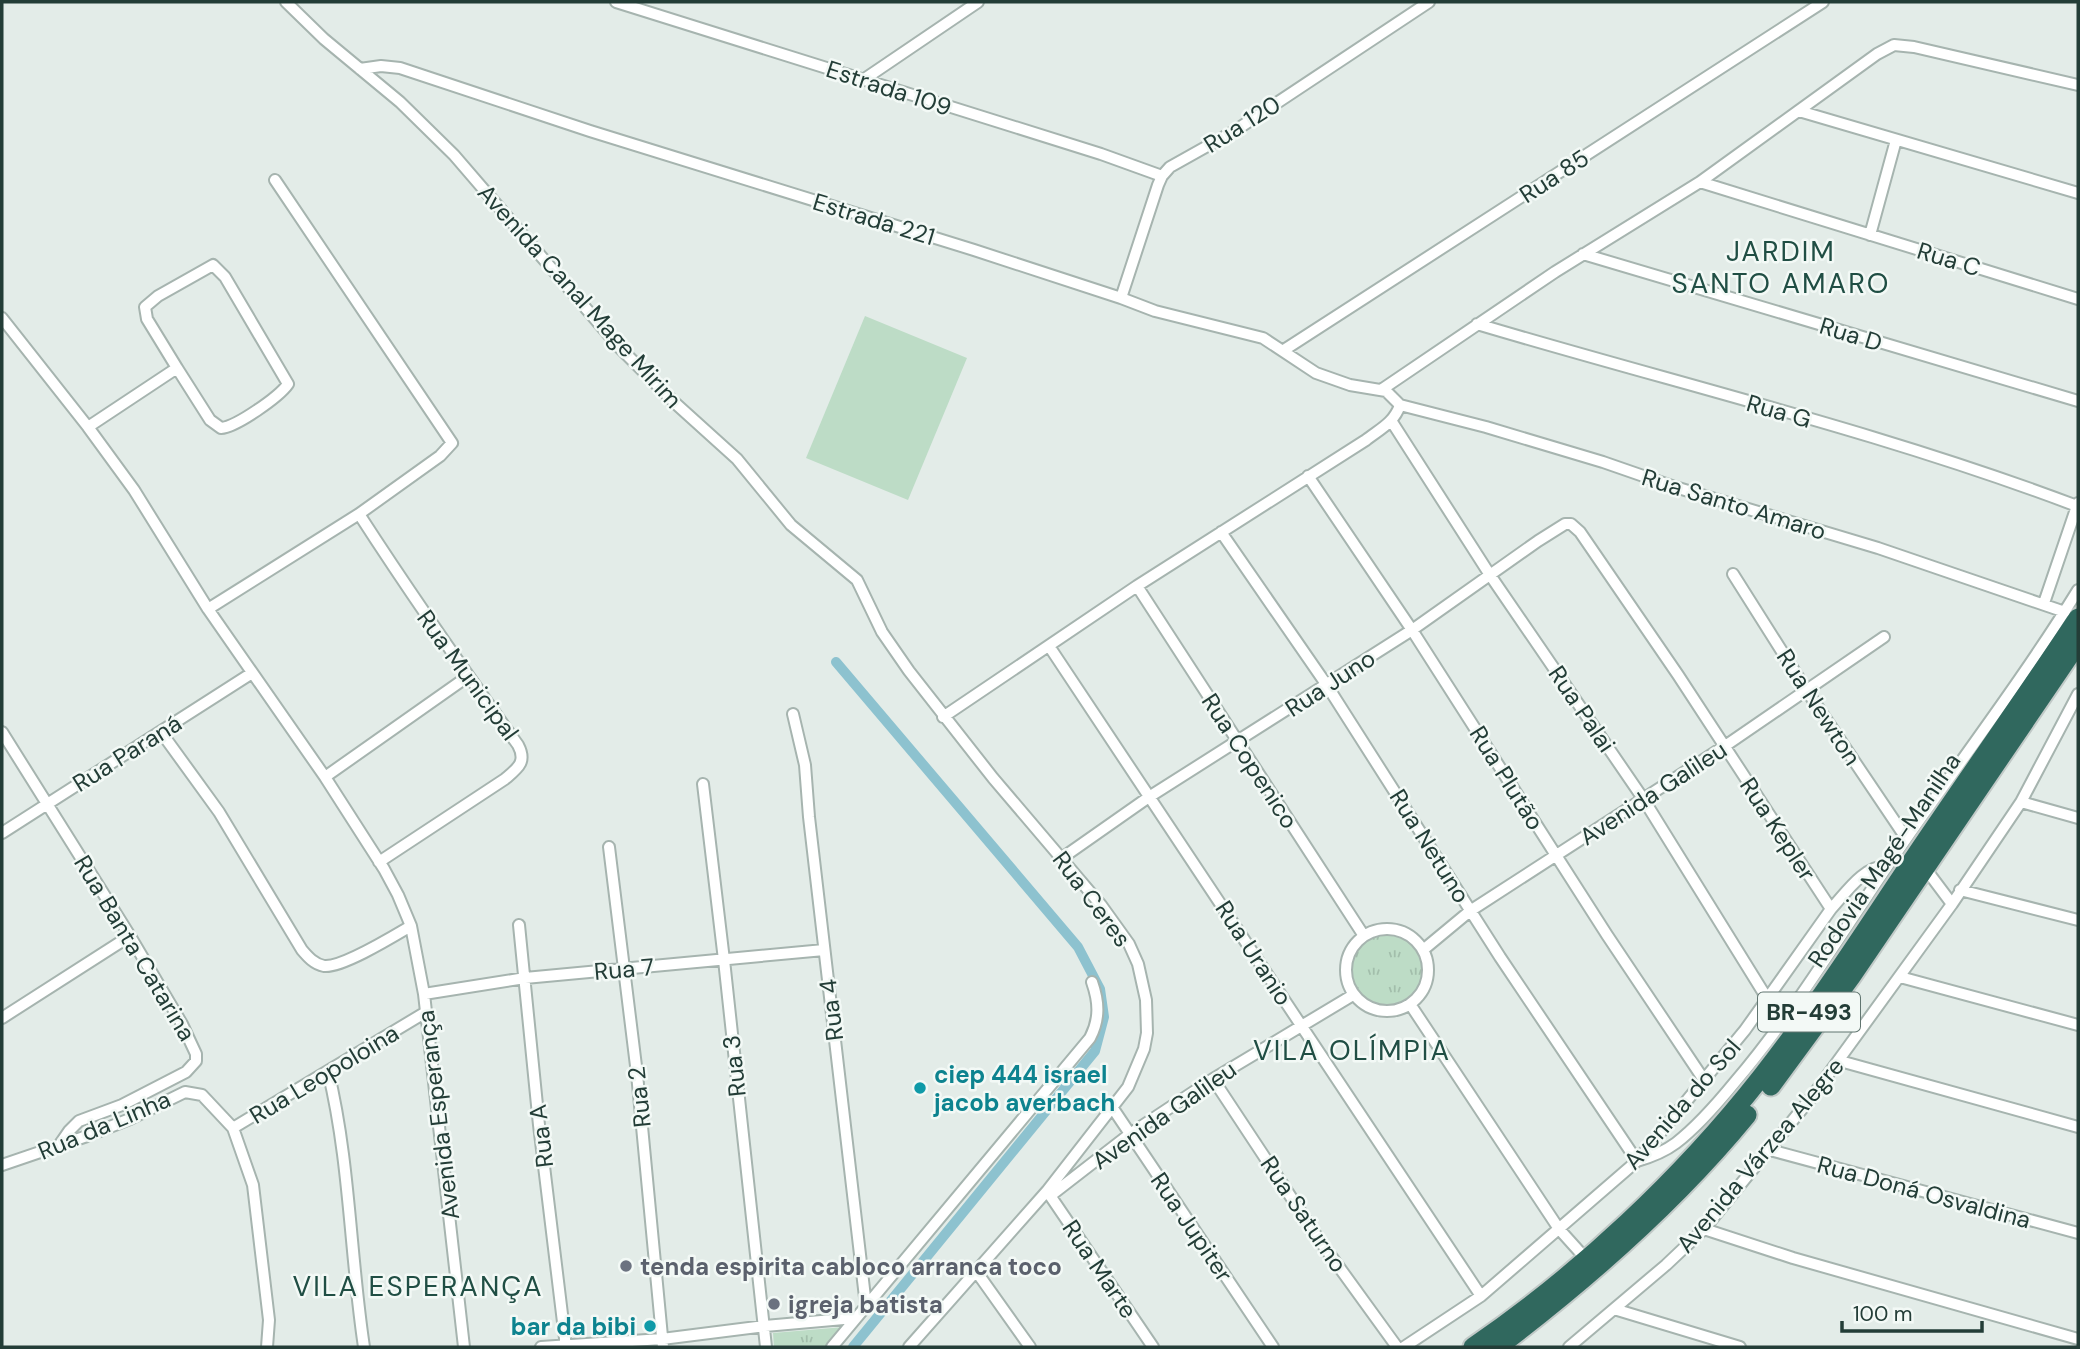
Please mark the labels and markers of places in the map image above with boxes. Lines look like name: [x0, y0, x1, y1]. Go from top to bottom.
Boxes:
place label: ciep 444 israel jacob averbach: [933, 1059, 1115, 1118]
marker: ciep 444 israel jacob averbach: [912, 1080, 928, 1096]
place label: tenda espirita cabloco arranca toco: [640, 1251, 1062, 1282]
marker: tenda espirita cabloco arranca toco: [618, 1258, 634, 1274]
place label: igreja batista: [788, 1289, 943, 1320]
marker: igreja batista: [766, 1296, 782, 1312]
place label: bar da bibi: [511, 1311, 636, 1342]
marker: bar da bibi: [642, 1318, 658, 1334]

